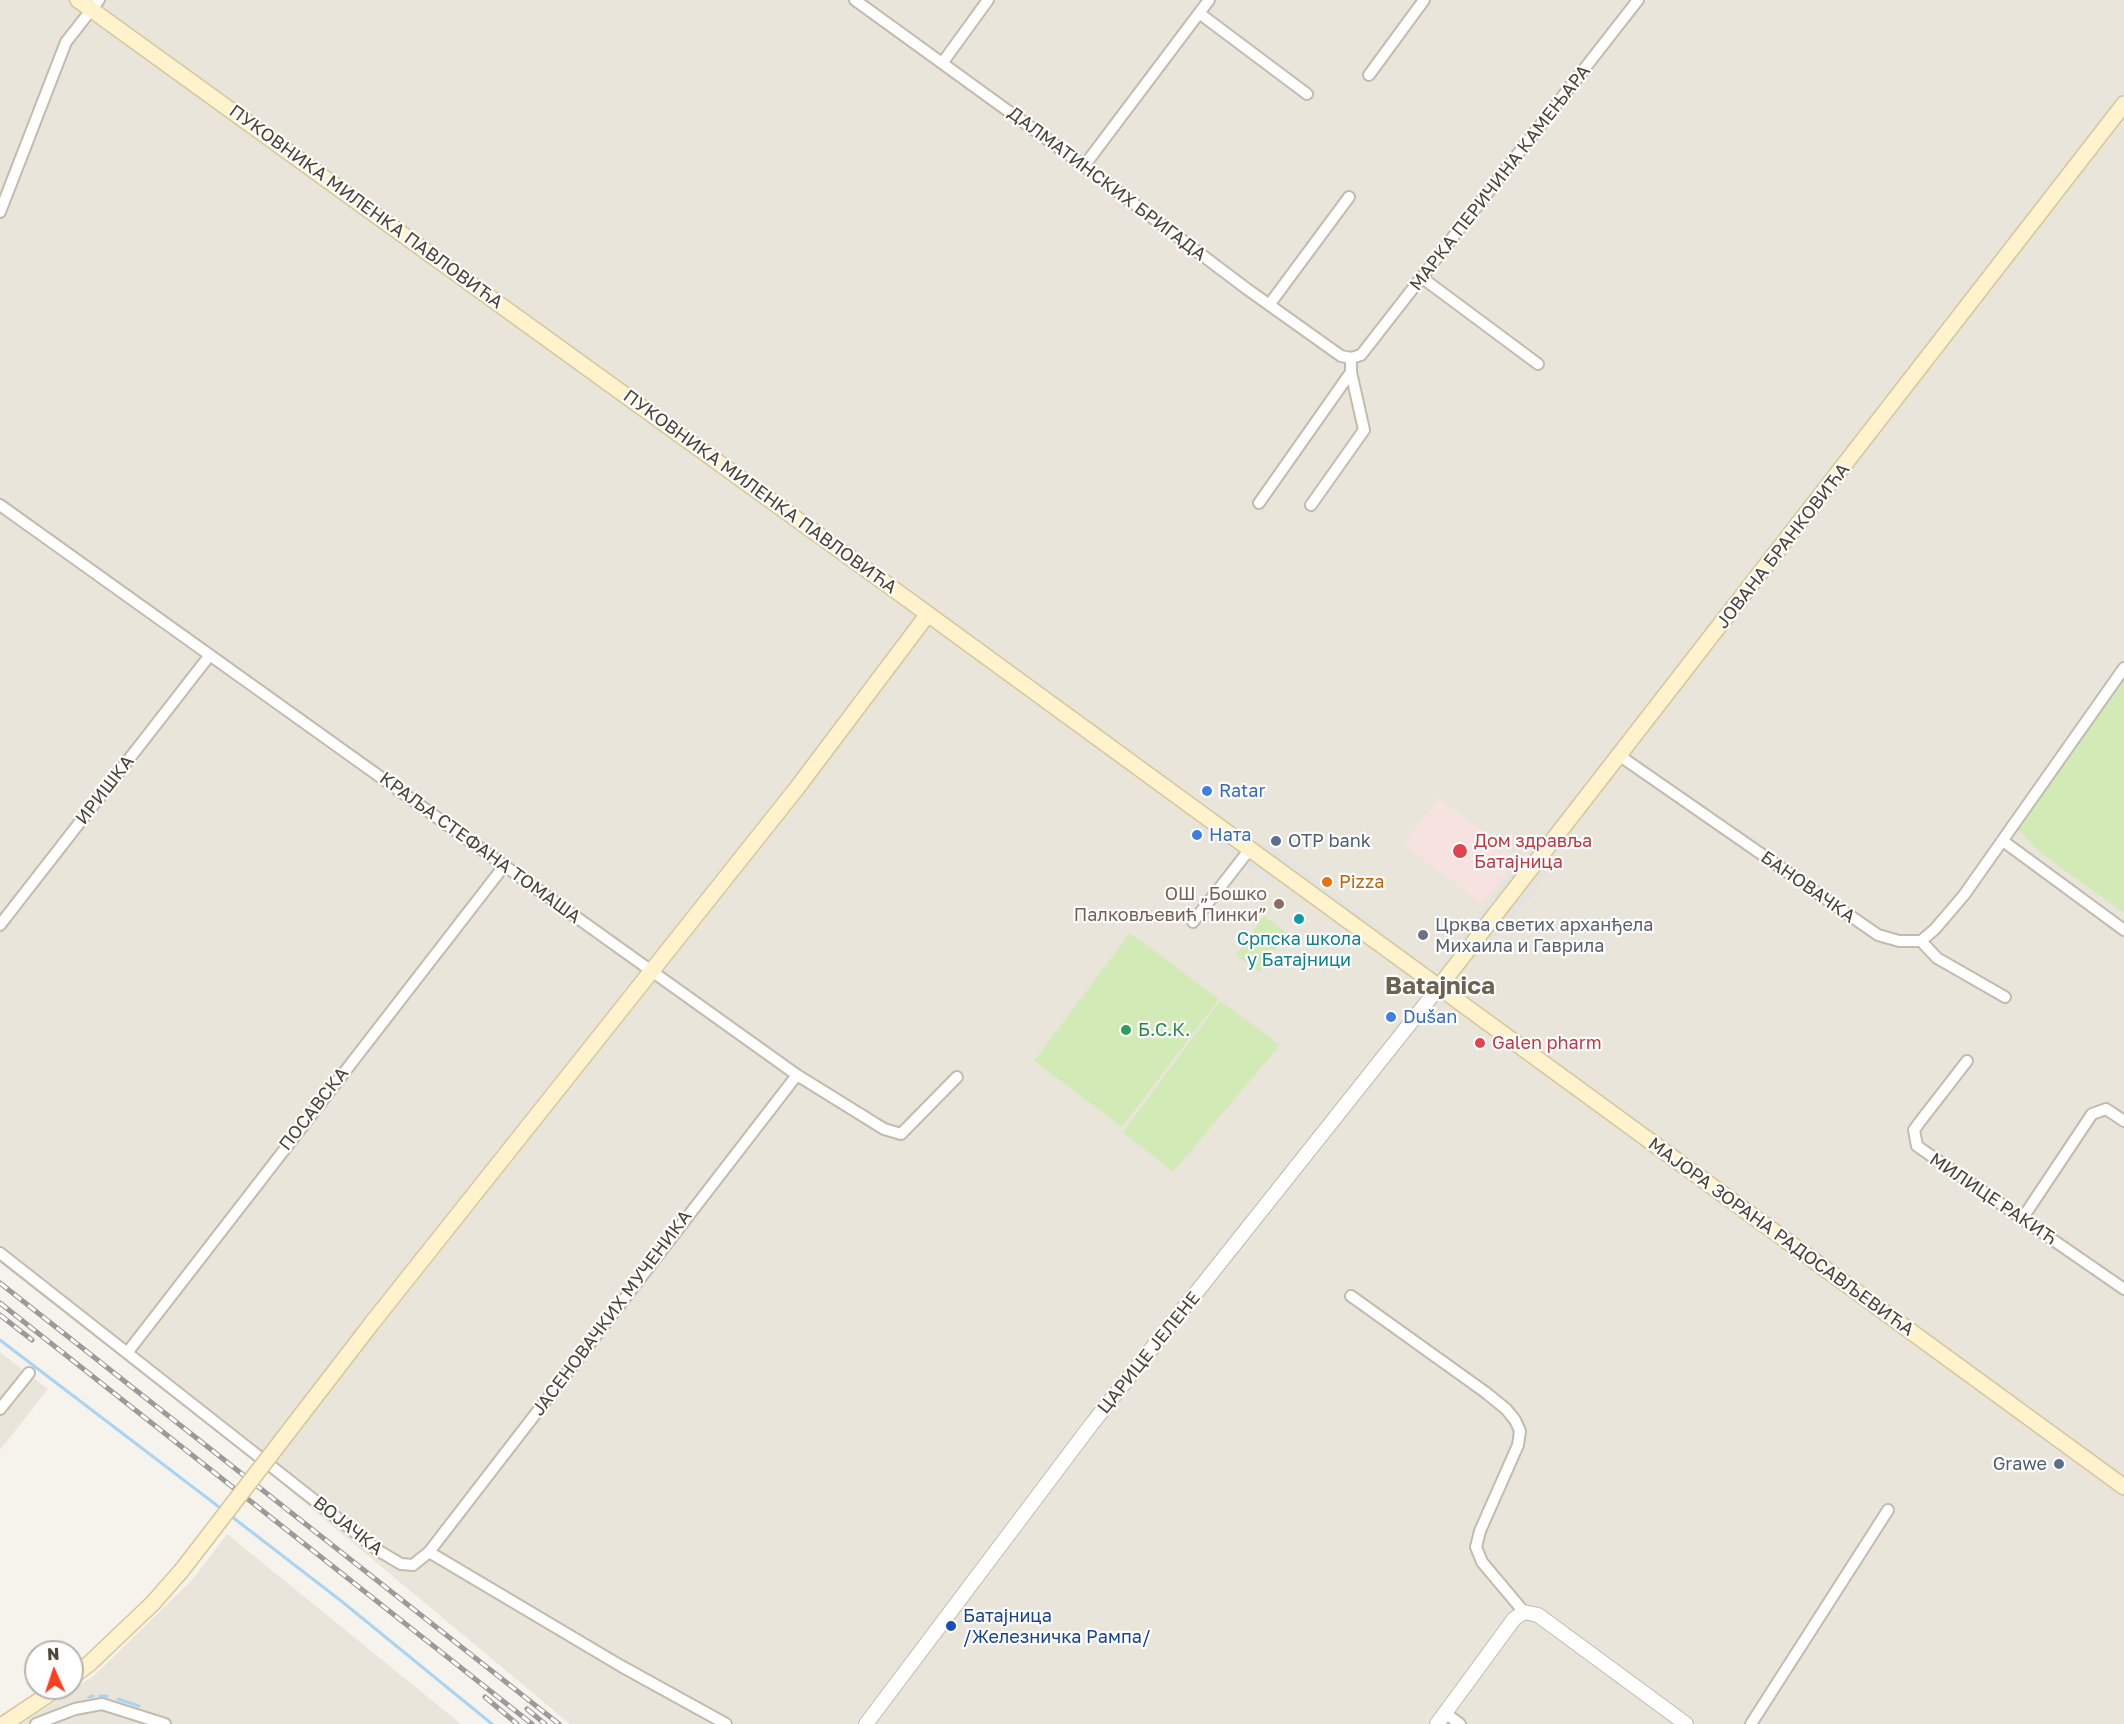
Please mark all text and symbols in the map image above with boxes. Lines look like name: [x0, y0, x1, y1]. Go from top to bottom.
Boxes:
street label: МАРКА ПЕРИЧИНА КАМЕЊАРА: [1405, 61, 1595, 295]
street label: ПУКОВНИКА МИЛЕНКА ПАВЛОВИЋА: [225, 100, 507, 314]
street label: ДАЛМАТИНСКИХ БРИГАДА: [1004, 102, 1210, 266]
street label: ПУКОВНИКА МИЛЕНКА ПАВЛОВИЋА: [619, 385, 901, 599]
street label: ЈОВАНА БРАНКОВИЋА: [1712, 459, 1854, 633]
street label: ИРИШКА: [71, 751, 139, 829]
street label: КРАЉА СТЕФАНА ТОМАША: [375, 768, 585, 928]
place label: Ratar: [1219, 780, 1265, 802]
marker: Ratar: [1200, 784, 1214, 798]
place label: Ната: [1209, 824, 1251, 846]
marker: Ната: [1190, 828, 1204, 842]
place label: OTP bank: [1288, 830, 1371, 852]
place label: Дом здравља Батајница: [1474, 830, 1592, 872]
marker: OTP bank: [1269, 834, 1283, 848]
marker: Дом здравља Батајница: [1451, 842, 1469, 860]
street label: БАНОВАЧКА: [1757, 846, 1859, 928]
place label: Pizza: [1339, 871, 1384, 893]
marker: Pizza: [1320, 875, 1334, 889]
place label: ОШ „Бошко Палковљевић Пинки”: [1074, 883, 1267, 926]
marker: ОШ „Бошко Палковљевић Пинки”: [1272, 897, 1286, 911]
marker: Српска школа у Батајници: [1292, 912, 1306, 926]
place label: Црква светих арханђела Михаила и Гаврила: [1435, 914, 1653, 956]
place label: Српска школа у Батајници: [1237, 928, 1361, 970]
marker: Црква светих арханђела Михаила и Гаврила: [1416, 928, 1430, 942]
district label: Batajnica: [1385, 972, 1495, 1000]
place label: Dušan: [1403, 1006, 1457, 1028]
marker: Dušan: [1384, 1010, 1398, 1024]
place label: Б.С.К.: [1138, 1019, 1190, 1041]
marker: Б.С.К.: [1119, 1023, 1133, 1037]
place label: Galen pharm: [1492, 1032, 1602, 1054]
marker: Galen pharm: [1473, 1036, 1487, 1050]
street label: ПОСАВСКА: [275, 1063, 353, 1155]
street label: МАЈОРА ЗОРАНА РАДОСАВЉЕВИЋА: [1644, 1133, 1918, 1341]
street label: МИЛИЦЕ РАКИЋ: [1925, 1148, 2061, 1250]
street label: ЈАСЕНОВАЧКИХ МУЧЕНИКА: [528, 1206, 696, 1420]
street label: ЦАРИЦЕ ЈЕЛЕНЕ: [1093, 1288, 1205, 1418]
place label: Grawe: [1993, 1453, 2047, 1475]
marker: Grawe: [2052, 1457, 2066, 1471]
street label: ВОЈАЧКА: [309, 1492, 387, 1560]
place label: Батајница /Железничка Рампа/: [963, 1605, 1151, 1648]
marker: Батајница /Железничка Рампа/: [944, 1619, 958, 1633]
north arrow: [24, 1640, 84, 1700]
text: N: [47, 1644, 60, 1664]

